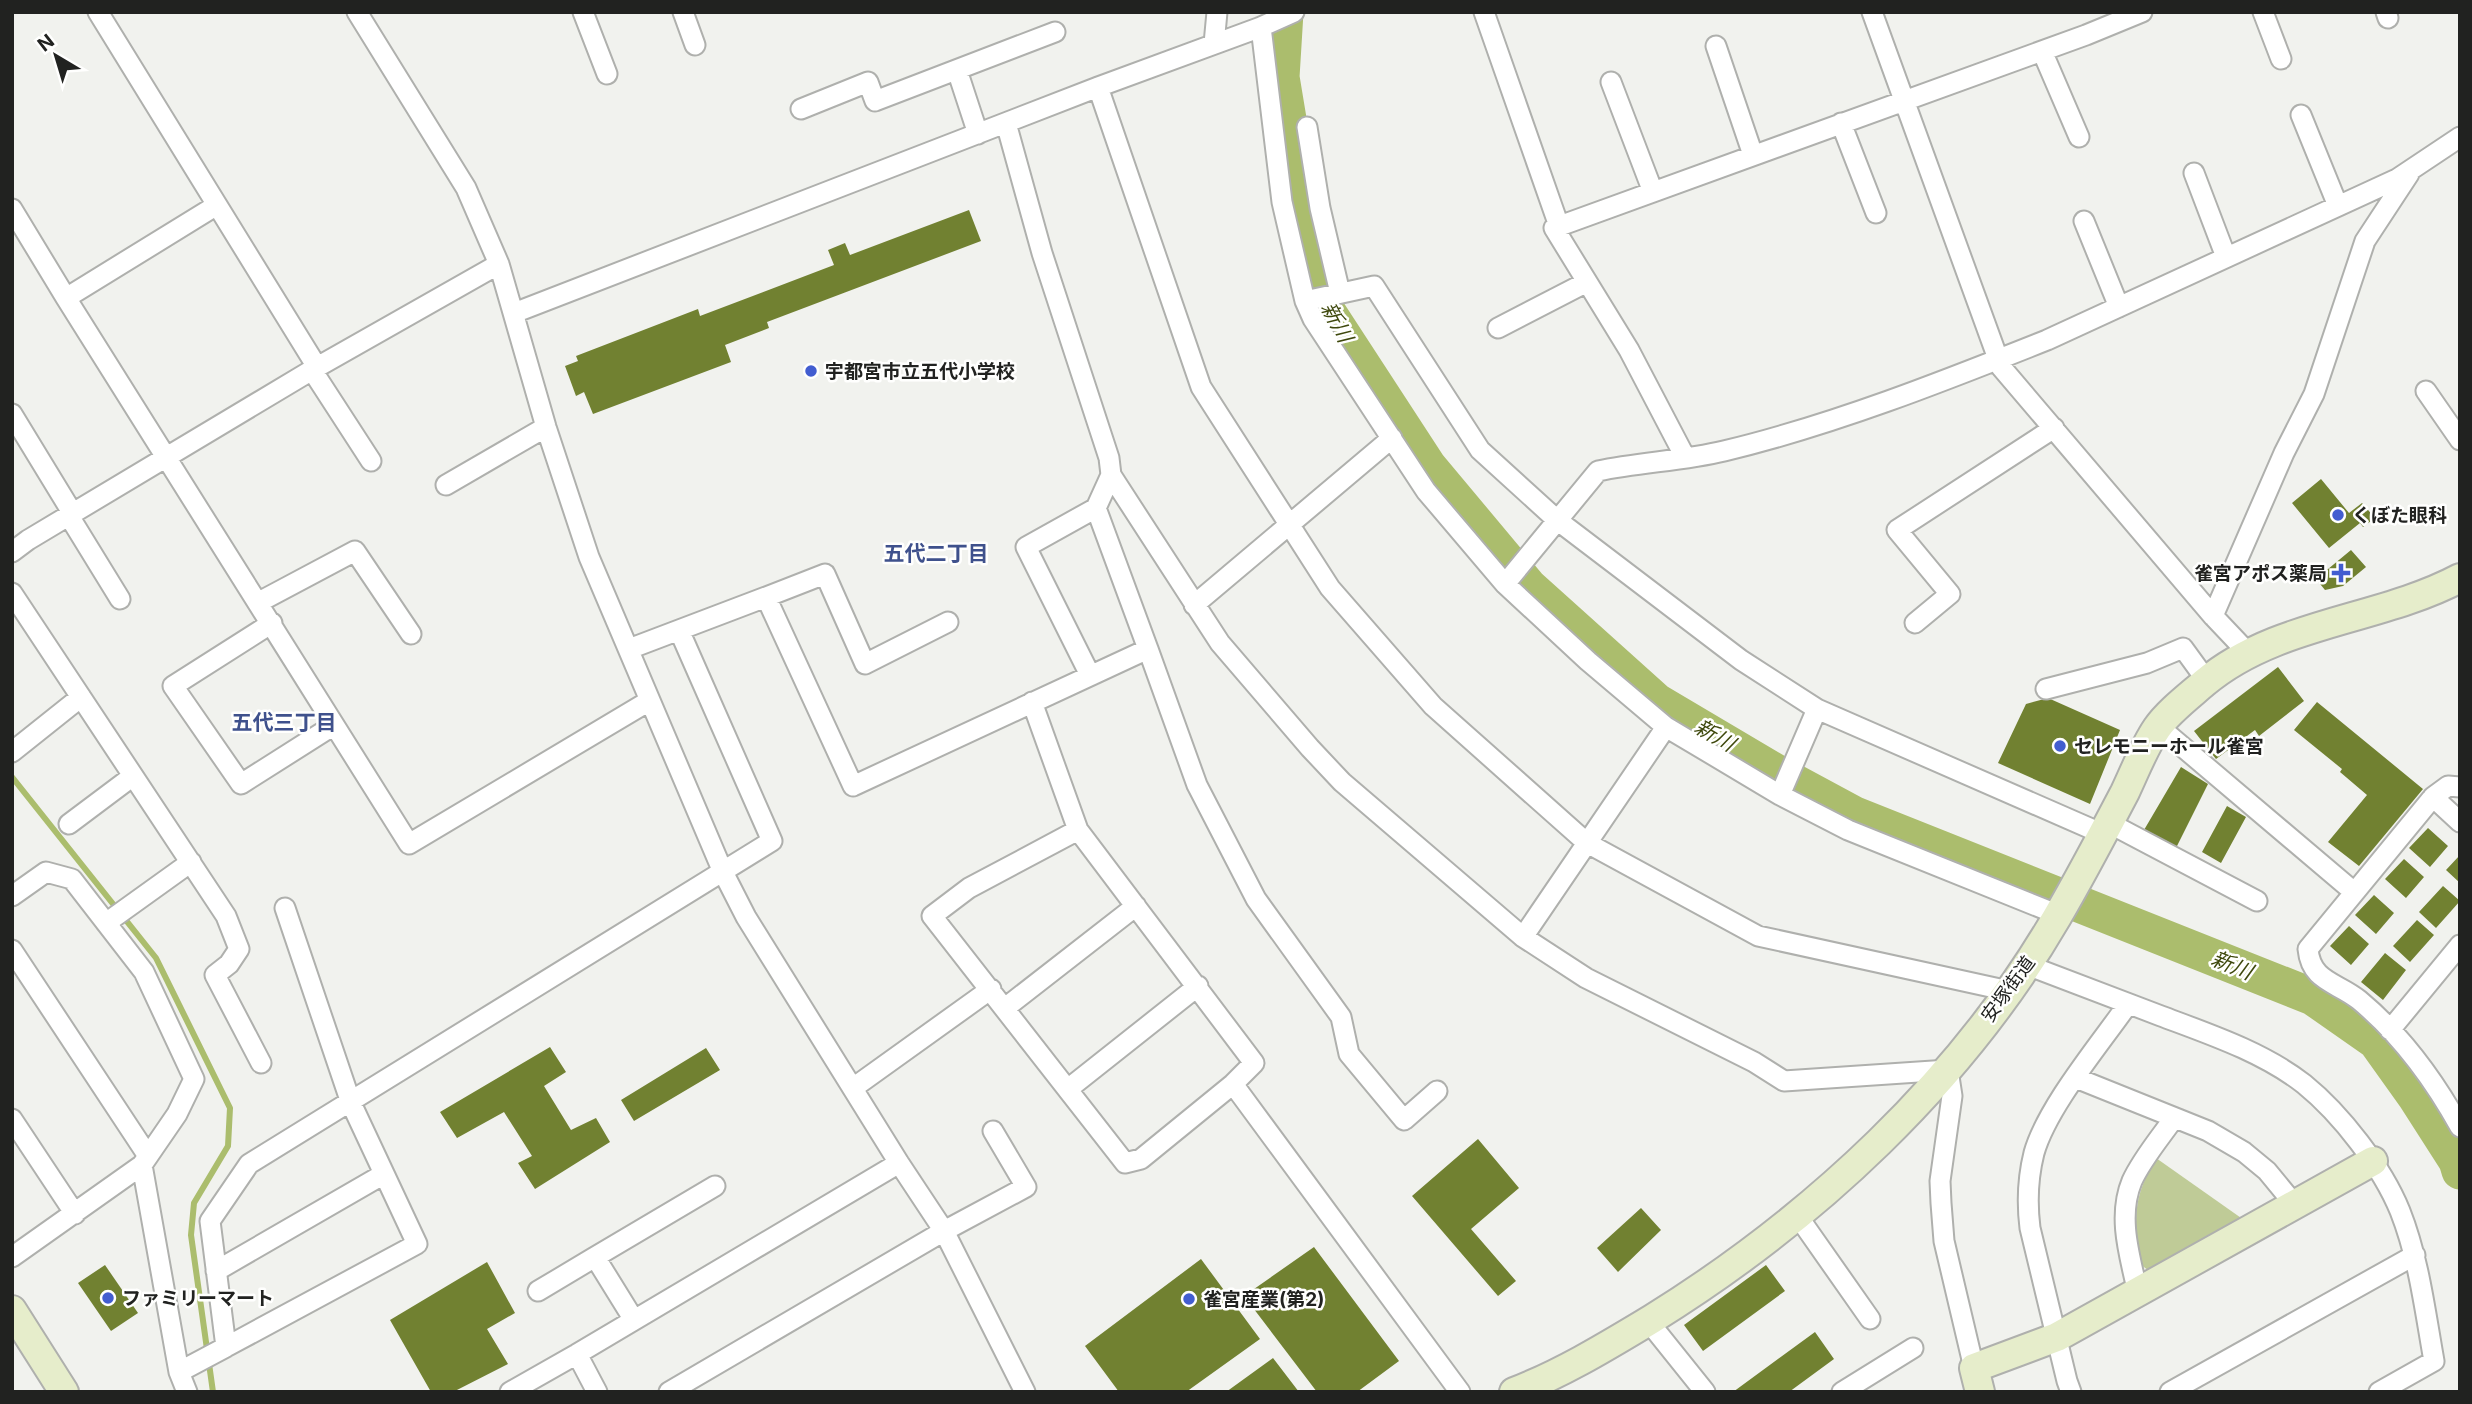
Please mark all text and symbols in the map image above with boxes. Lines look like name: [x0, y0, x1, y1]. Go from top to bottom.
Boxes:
north arrow: [21, 21, 91, 91]
text: N: [33, 29, 59, 57]
water label: 新川: [1316, 298, 1359, 348]
place label: 宇都宮市立五代小学校: [825, 360, 1015, 383]
marker: 宇都宮市立五代小学校: [803, 363, 819, 379]
place label: くぼた眼科: [2352, 504, 2447, 527]
marker: くぼた眼科: [2330, 507, 2346, 523]
district label: 五代二丁目: [884, 541, 989, 566]
place label: 雀宮アポス薬局: [2194, 562, 2327, 585]
marker: 雀宮アポス薬局: [2333, 565, 2349, 581]
district label: 五代三丁目: [232, 710, 337, 735]
water label: 新川: [1691, 714, 1741, 757]
place label: セレモニーホール雀宮: [2074, 735, 2264, 758]
marker: セレモニーホール雀宮: [2052, 738, 2068, 754]
water label: 新川: [2208, 946, 2258, 985]
street label: 安塚街道: [1976, 951, 2040, 1027]
place label: ファミリーマート: [122, 1287, 274, 1310]
place label: 雀宮産業(第2): [1203, 1288, 1324, 1311]
marker: ファミリーマート: [100, 1290, 116, 1306]
marker: 雀宮産業(第2): [1181, 1291, 1197, 1307]

